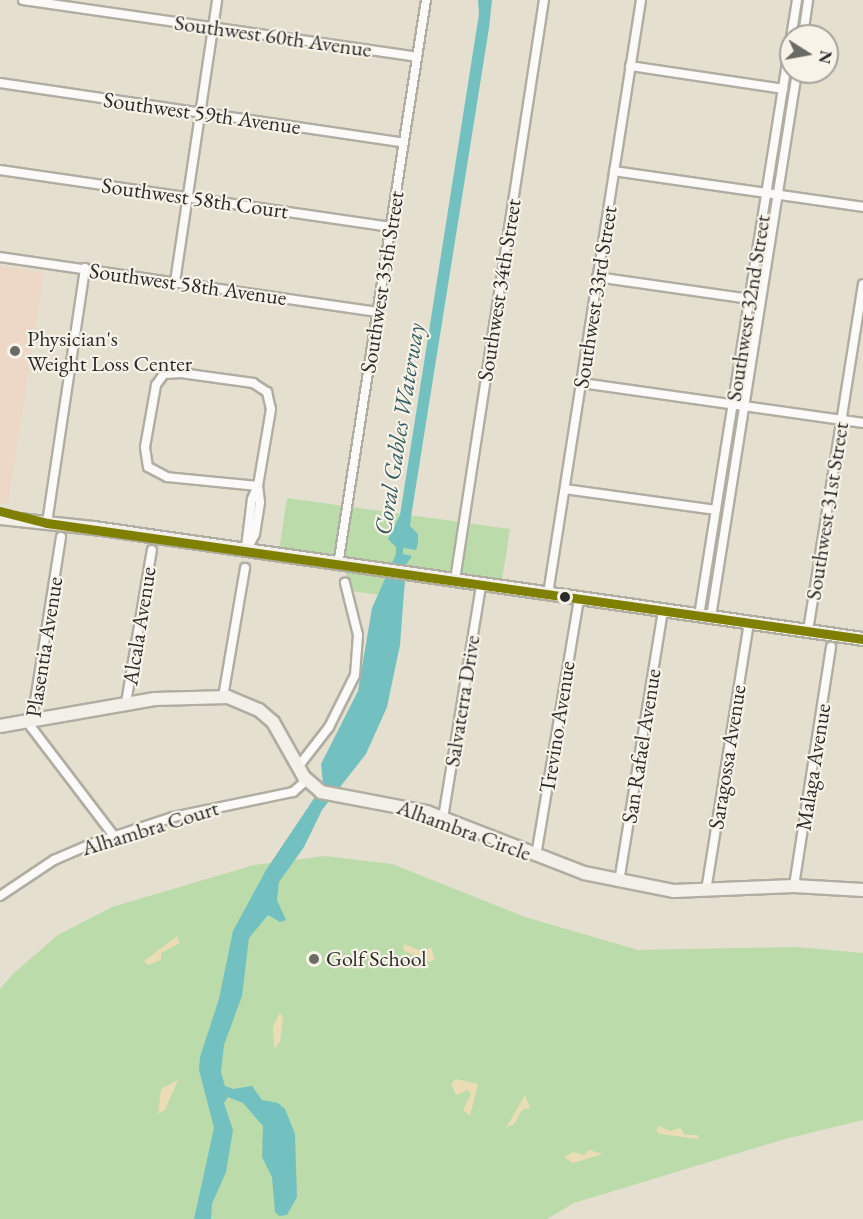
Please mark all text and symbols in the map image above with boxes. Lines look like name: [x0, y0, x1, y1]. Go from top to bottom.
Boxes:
street label: Southwest 60th Avenue: [173, 9, 373, 63]
north arrow: [779, 24, 839, 84]
text: N: [814, 49, 837, 66]
street label: Southwest 59th Avenue: [102, 86, 302, 140]
street label: Southwest 58th Court: [100, 172, 290, 224]
street label: Southwest 35th Street: [355, 189, 409, 375]
street label: Southwest 34th Street: [472, 197, 526, 383]
street label: Southwest 33rd Street: [568, 204, 622, 390]
street label: Southwest 32nd Street: [720, 213, 776, 403]
street label: Southwest 58th Avenue: [88, 257, 288, 311]
water label: Coral Gables Waterway: [368, 321, 430, 537]
place label: Physician's Weight Loss Center: [27, 325, 192, 376]
marker: Physician's Weight Loss Center: [8, 344, 22, 358]
street label: Southwest 31st Street: [800, 420, 854, 602]
street label: Alcala Avenue: [117, 565, 161, 687]
street label: Plasentia Avenue: [20, 575, 68, 719]
unlabelled marker: [559, 591, 571, 603]
street label: Salvaterra Drive: [439, 633, 485, 769]
street label: Trevino Avenue: [534, 659, 580, 795]
street label: San Rafael Avenue: [616, 667, 666, 825]
street label: Saragossa Avenue: [703, 683, 751, 831]
street label: Malaga Avenue: [790, 702, 836, 832]
street label: Alhambra Circle: [393, 794, 535, 866]
street label: Alhambra Court: [78, 795, 222, 861]
place label: Golf School: [326, 946, 427, 972]
marker: Golf School: [307, 952, 321, 966]

